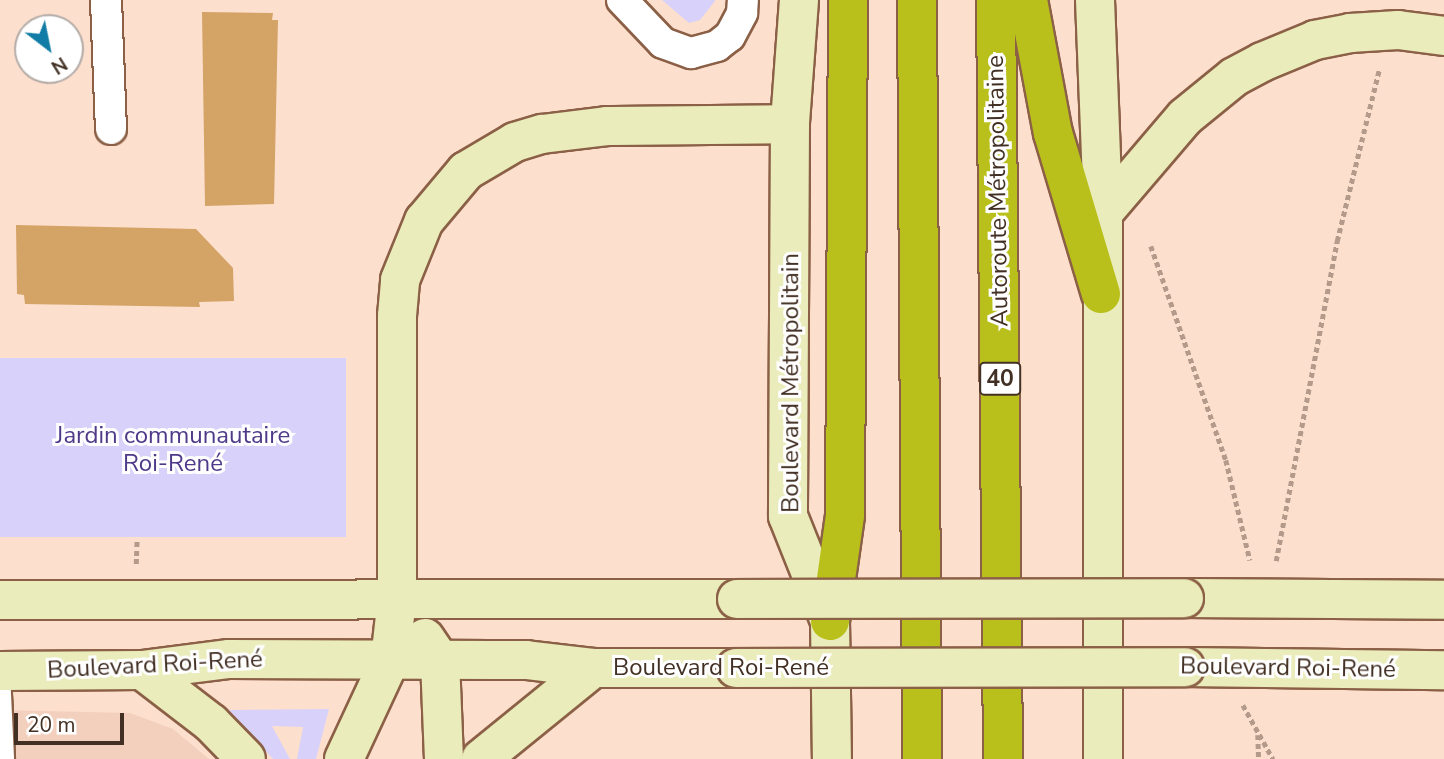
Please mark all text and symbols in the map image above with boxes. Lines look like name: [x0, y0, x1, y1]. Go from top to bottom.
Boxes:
north arrow: [14, 14, 84, 84]
text: N: [46, 50, 72, 80]
street label: Autoroute Métropolitaine: [981, 55, 1015, 327]
street label: Boulevard Métropolitain: [777, 253, 805, 513]
road number: 40: [979, 360, 1021, 398]
park label: Jardin communautaire Roi-René: [56, 422, 290, 478]
street label: Boulevard Roi-René: [46, 645, 264, 685]
street label: Boulevard Roi-René: [1180, 652, 1396, 684]
street label: Boulevard Roi-René: [613, 654, 829, 682]
scale bar: [18, 700, 128, 744]
text: 20 m: [27, 711, 76, 739]

